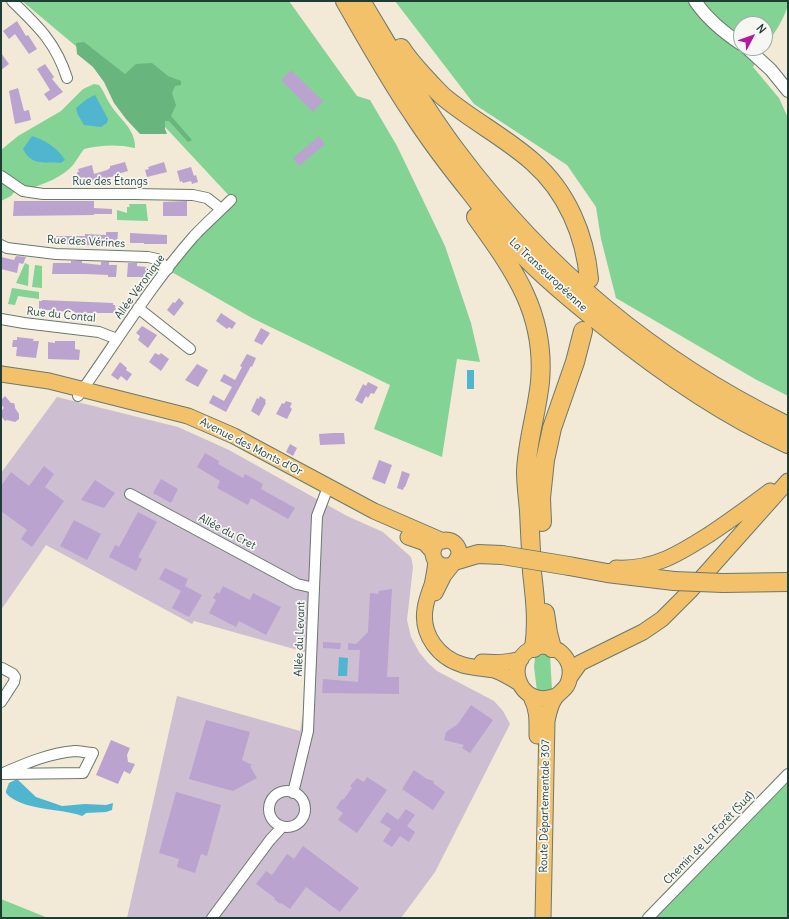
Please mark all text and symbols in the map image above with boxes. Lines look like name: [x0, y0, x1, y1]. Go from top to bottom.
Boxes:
north arrow: [733, 16, 773, 56]
text: N: [754, 21, 769, 36]
street label: Rue des Étangs: [72, 175, 148, 189]
street label: Rue des Vérines: [46, 233, 126, 251]
street label: La Transeuropéenne: [506, 236, 590, 314]
street label: Allée Véronique: [112, 252, 168, 322]
street label: Rue du Contal: [26, 305, 96, 325]
street label: Avenue des Monts d'Or: [197, 415, 305, 479]
street label: Allée du Cret: [196, 511, 258, 553]
street label: Allée du Levant: [292, 601, 308, 677]
street label: Route Départementale 307: [537, 739, 553, 873]
street label: Chemin de La Forêt (Sud): [661, 789, 757, 887]

